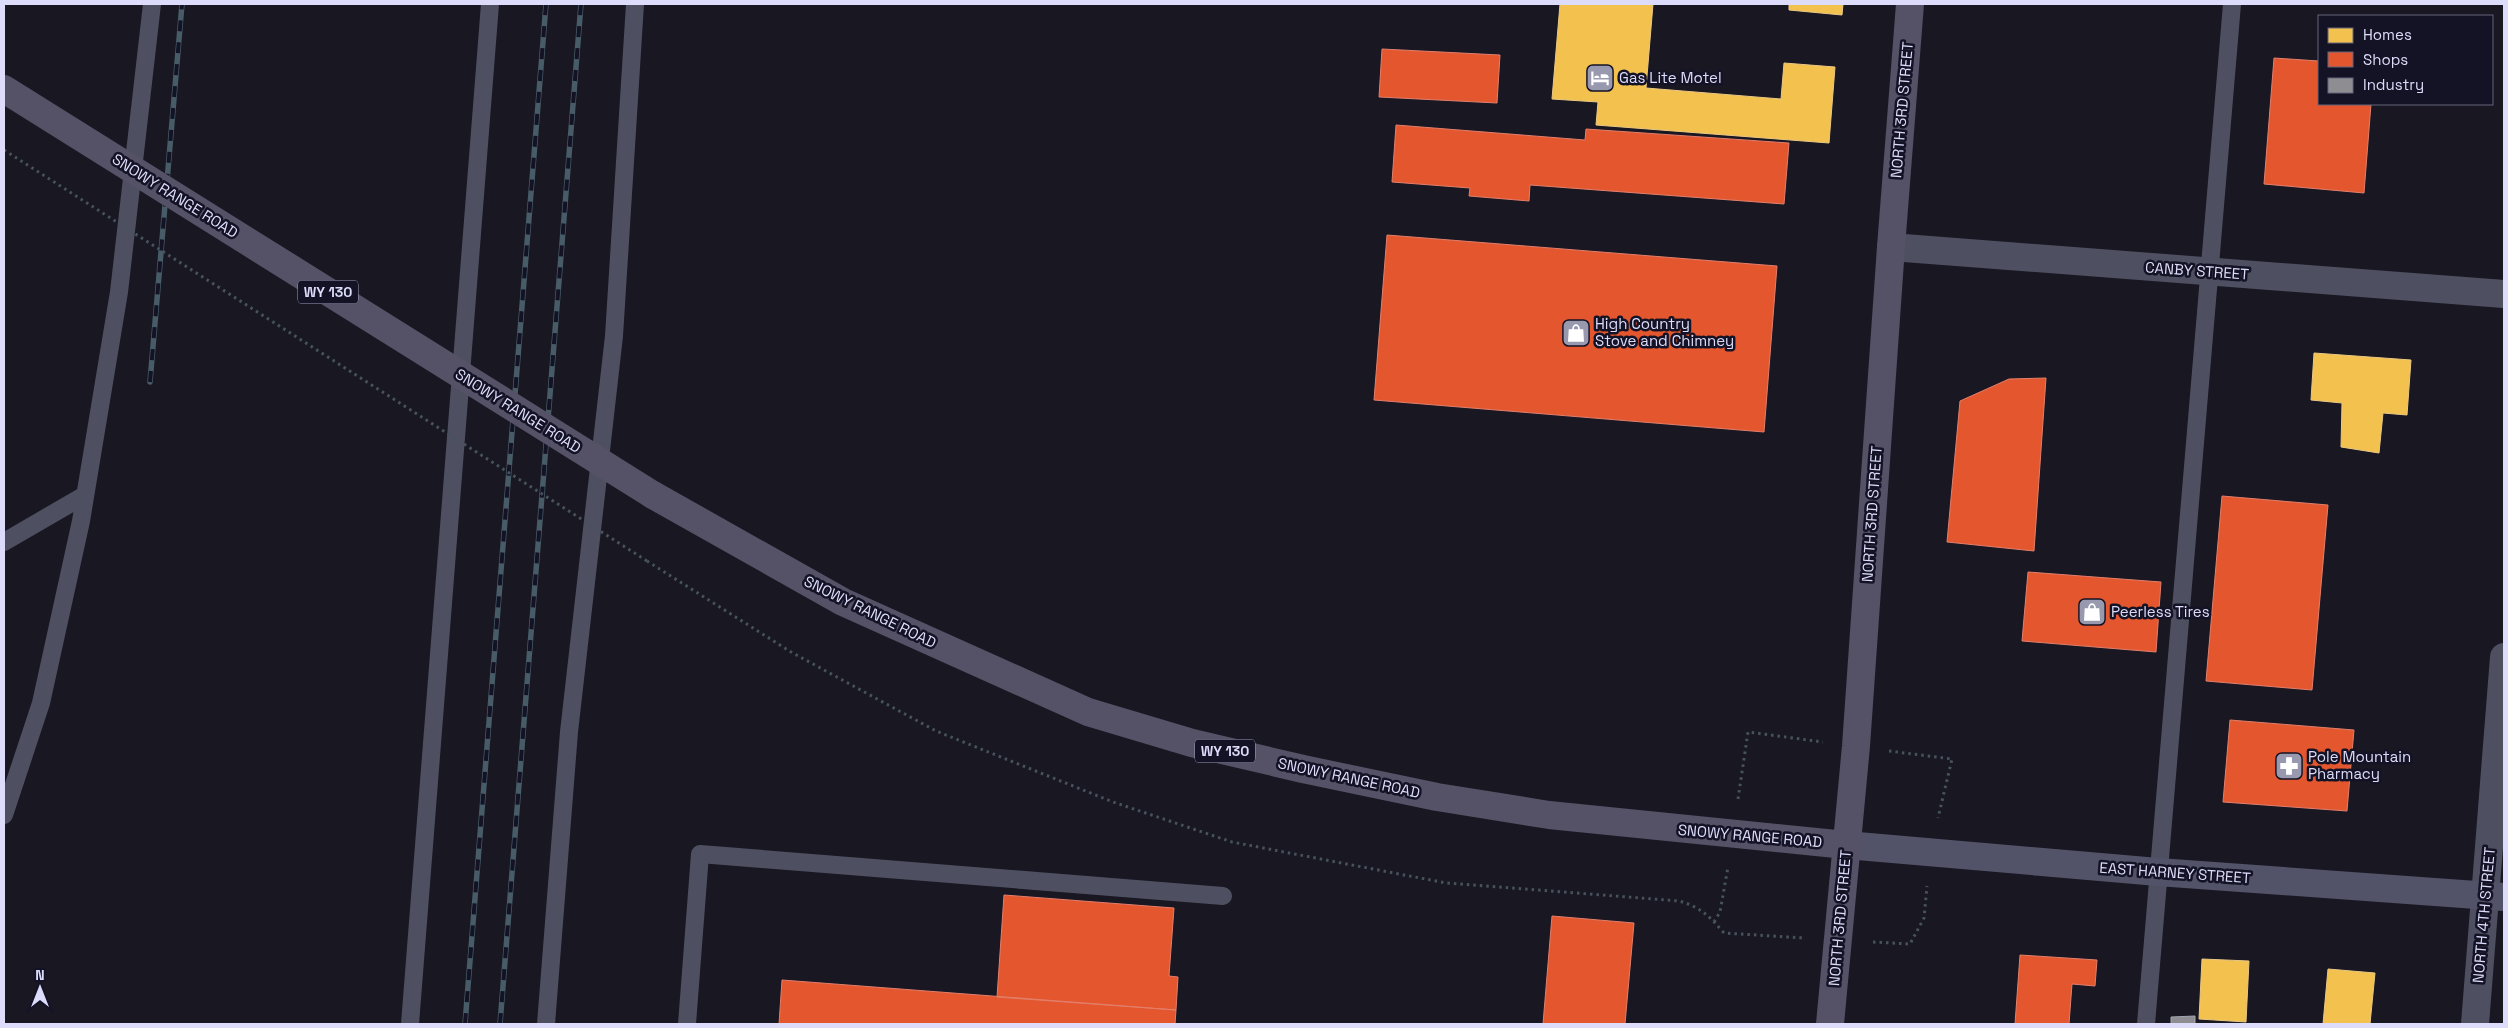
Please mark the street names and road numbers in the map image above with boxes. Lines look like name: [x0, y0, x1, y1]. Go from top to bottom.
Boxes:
street label: NORTH 3RD STREET: [1886, 41, 1917, 179]
street label: SNOWY RANGE ROAD: [109, 149, 242, 242]
street label: CANBY STREET: [2144, 257, 2250, 284]
road number: WY 130: [298, 280, 358, 304]
street label: SNOWY RANGE ROAD: [452, 364, 585, 457]
street label: NORTH 3RD STREET: [1857, 445, 1886, 583]
street label: SNOWY RANGE ROAD: [801, 571, 940, 652]
road number: WY 130: [1195, 739, 1255, 762]
street label: SNOWY RANGE ROAD: [1276, 753, 1422, 802]
street label: SNOWY RANGE ROAD: [1677, 820, 1823, 851]
street label: NORTH 4TH STREET: [2468, 846, 2499, 984]
street label: NORTH 3RD STREET: [1824, 849, 1855, 987]
street label: EAST HARNEY STREET: [2099, 858, 2251, 887]

